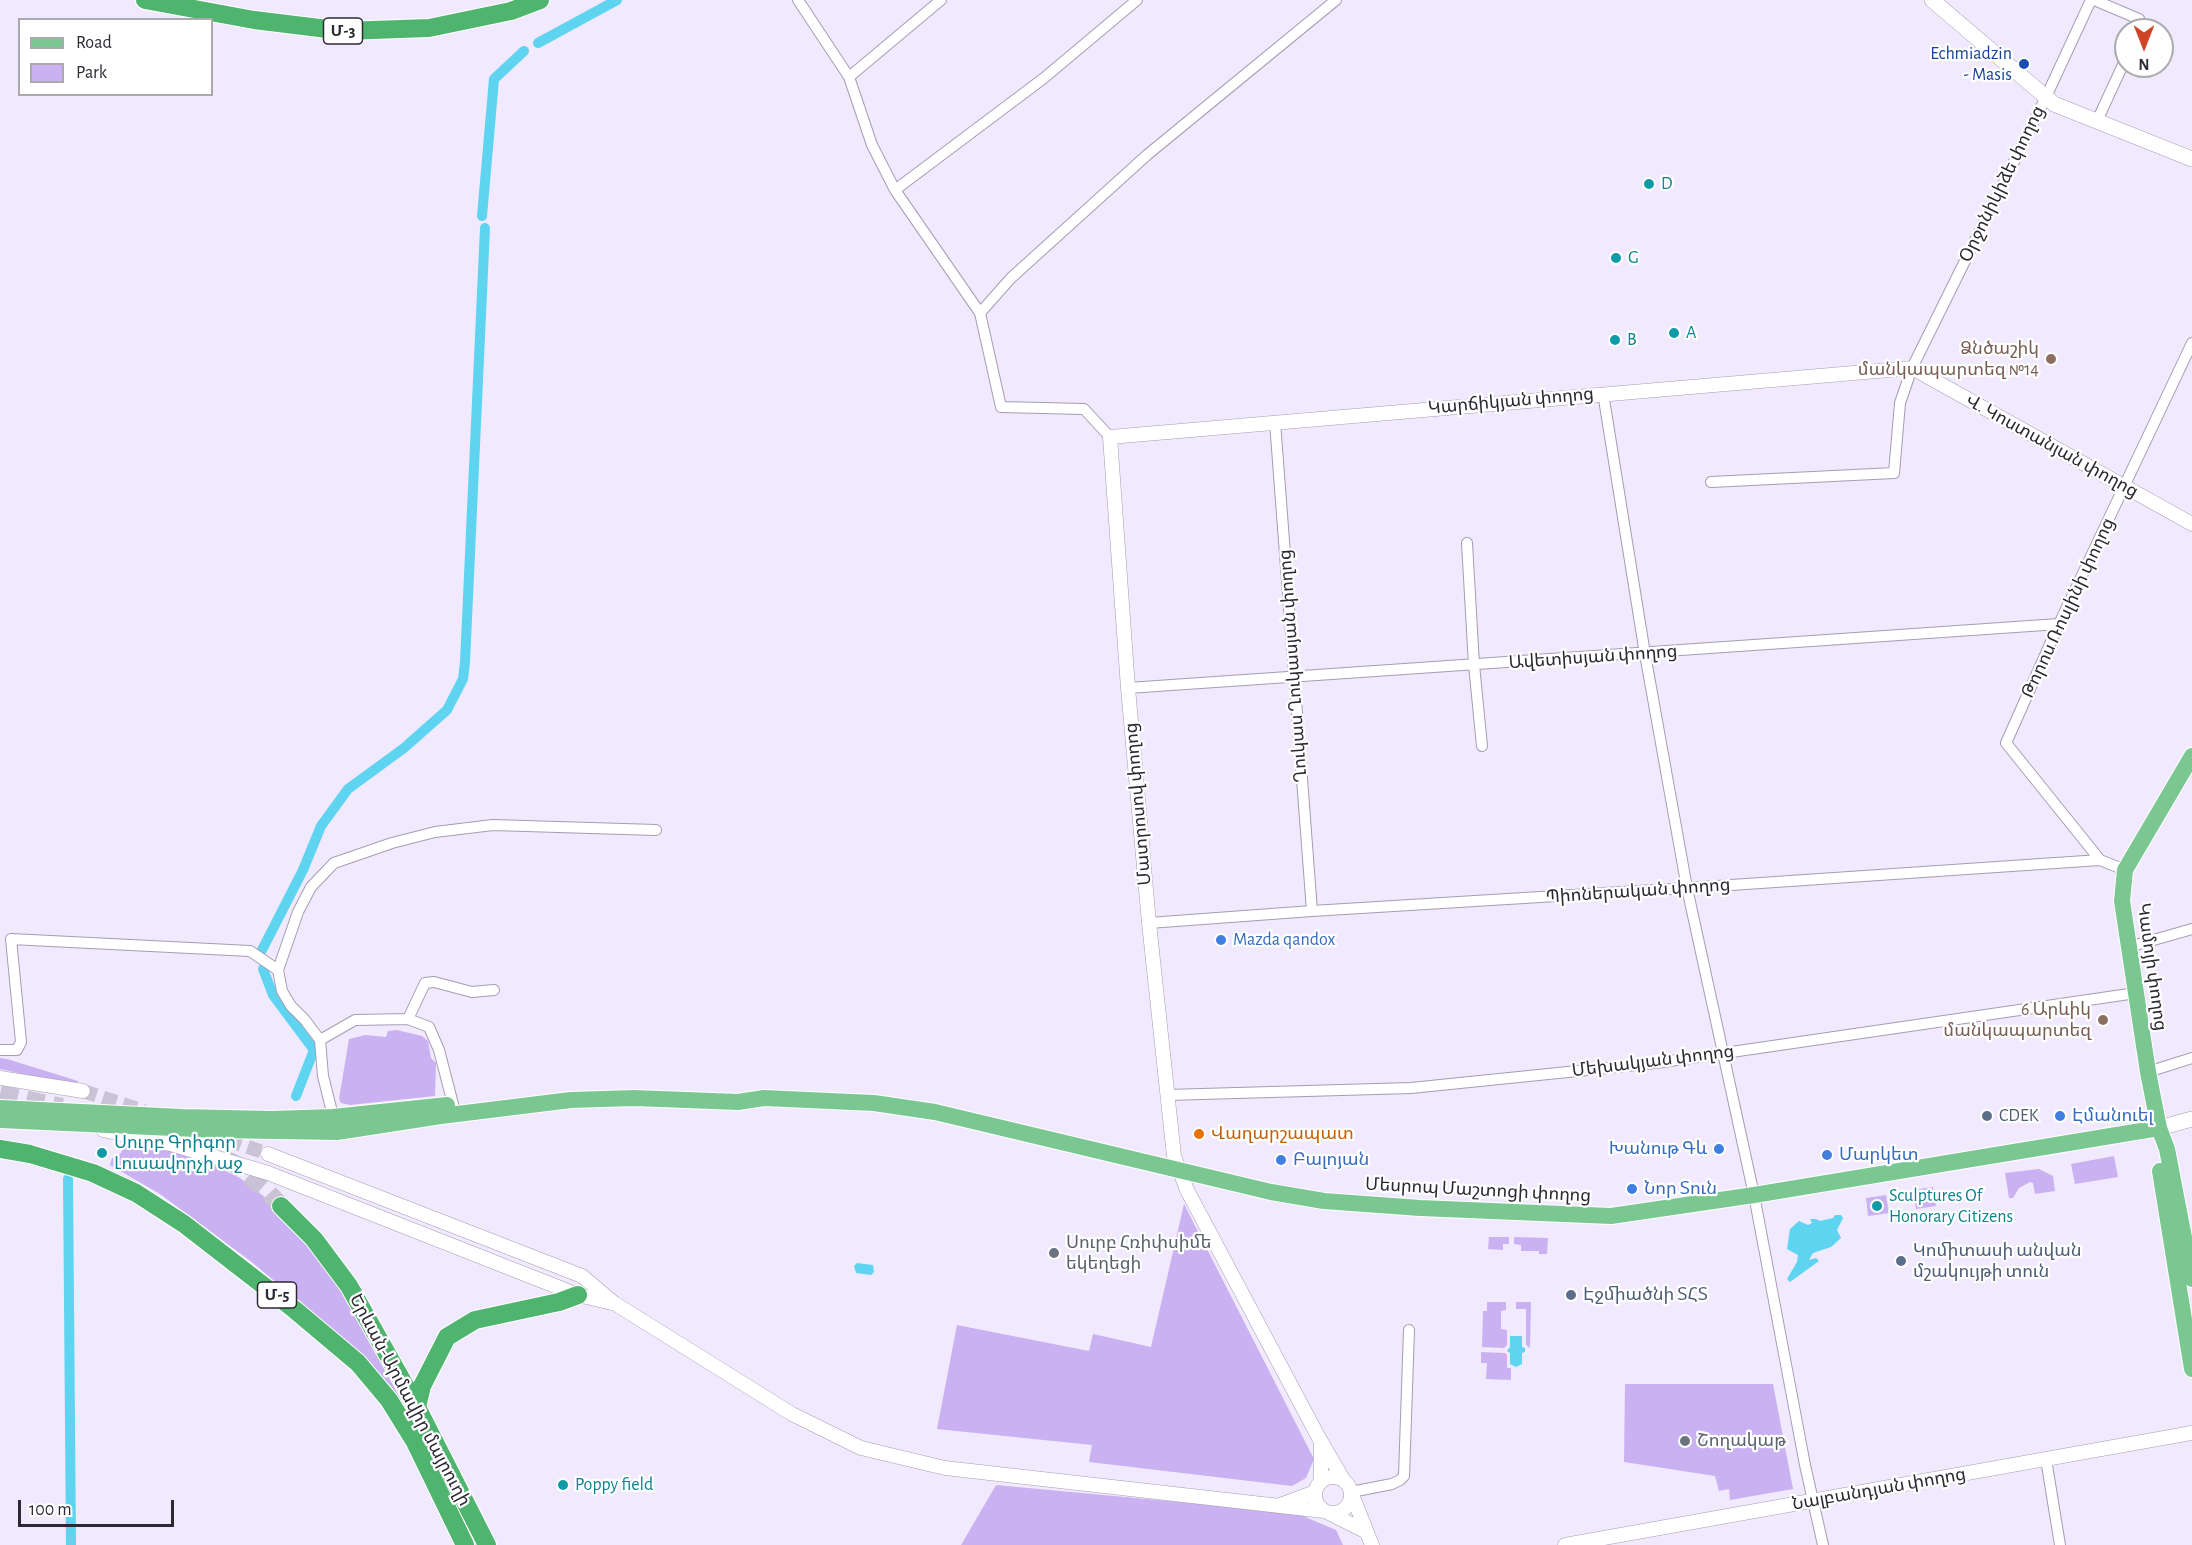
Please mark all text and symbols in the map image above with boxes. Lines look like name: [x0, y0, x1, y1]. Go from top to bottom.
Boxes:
legend: [18, 18, 213, 96]
road number: Մ-3: [324, 18, 362, 44]
north arrow: [2114, 18, 2174, 78]
text: Road: [76, 34, 112, 52]
place label: Echmiadzin - Masis: [1930, 43, 2012, 86]
text: N: [2138, 56, 2150, 72]
marker: Echmiadzin - Masis: [2017, 57, 2031, 71]
text: Park: [76, 64, 107, 82]
street label: Օրջոնիկիձե փողոց: [1955, 102, 2049, 266]
place label: D: [1661, 173, 1673, 195]
marker: D: [1642, 177, 1656, 191]
place label: G: [1628, 247, 1639, 269]
marker: G: [1609, 251, 1623, 265]
place label: A: [1686, 322, 1696, 344]
marker: A: [1667, 326, 1681, 340]
place label: B: [1627, 329, 1637, 351]
marker: B: [1608, 333, 1622, 347]
place label: Ձնծաշիկ մանկապարտեզ №14: [1858, 338, 2039, 380]
marker: Ձնծաշիկ մանկապարտեզ №14: [2044, 352, 2058, 366]
street label: Կարճիկյան փողոց: [1427, 383, 1595, 419]
street label: Վ. Կոստանյան փողոց: [1962, 390, 2142, 502]
street label: Թորոս Ռոսլինի փողոց: [2017, 514, 2119, 702]
street label: Ղուկաս Ղուկասյան փողոց: [1274, 549, 1312, 783]
street label: Ավետիսյան փողոց: [1508, 640, 1678, 674]
street label: Մատրոսով փողոց: [1120, 722, 1156, 886]
street label: Պիոներական փողոց: [1545, 874, 1731, 908]
street label: Կամոյի փողոց: [2132, 902, 2172, 1032]
place label: Mazda qandox: [1233, 929, 1335, 951]
marker: Mazda qandox: [1214, 933, 1228, 947]
place label: 6 Արևիկ մանկապարտեզ: [1943, 999, 2091, 1042]
marker: 6 Արևիկ մանկապարտեզ: [2096, 1013, 2110, 1027]
street label: Մեխակյան փողոց: [1571, 1040, 1735, 1082]
place label: CDEK: [1999, 1105, 2039, 1127]
place label: Էմանուել: [2072, 1105, 2153, 1127]
marker: CDEK: [1980, 1109, 1994, 1123]
marker: Էմանուել: [2053, 1109, 2067, 1123]
place label: Վաղարշապատ: [1211, 1123, 1354, 1145]
marker: Վաղարշապատ: [1192, 1127, 1206, 1141]
place label: Սուրբ Գրիգոր Լուսավորչի աջ: [114, 1132, 243, 1174]
place label: Խանութ Գև: [1609, 1138, 1707, 1160]
marker: Խանութ Գև: [1712, 1142, 1726, 1156]
place label: Մարկետ: [1839, 1144, 1918, 1166]
marker: Սուրբ Գրիգոր Լուսավորչի աջ: [95, 1146, 109, 1160]
marker: Մարկետ: [1820, 1148, 1834, 1162]
place label: Բալոյան: [1293, 1149, 1369, 1171]
marker: Բալոյան: [1274, 1153, 1288, 1167]
street label: Մեսրոպ Մաշտոցի փողոց: [1364, 1173, 1592, 1207]
place label: Նոր Տուն: [1644, 1178, 1717, 1200]
marker: Նոր Տուն: [1625, 1182, 1639, 1196]
place label: Sculptures Of Honorary Citizens: [1889, 1185, 2013, 1228]
marker: Sculptures Of Honorary Citizens: [1870, 1199, 1884, 1213]
place label: Սուրբ Հռիփսիմե եկեղեցի: [1066, 1232, 1211, 1274]
place label: Կոմիտասի անվան մշակույթի տուն: [1913, 1240, 2082, 1282]
marker: Սուրբ Հռիփսիմե եկեղեցի: [1047, 1246, 1061, 1260]
marker: Կոմիտասի անվան մշակույթի տուն: [1894, 1254, 1908, 1268]
road number: Մ-5: [258, 1282, 296, 1308]
place label: Էջմիածնի ՏՀՏ: [1583, 1284, 1708, 1306]
marker: Էջմիածնի ՏՀՏ: [1564, 1288, 1578, 1302]
street label: Երևան-Արմավիր մայրուղի: [345, 1290, 475, 1510]
place label: Շողակաթ: [1697, 1430, 1786, 1452]
marker: Շողակաթ: [1678, 1434, 1692, 1448]
street label: Նալբանդյան փողոց: [1790, 1463, 1968, 1515]
place label: Poppy field: [575, 1474, 653, 1496]
marker: Poppy field: [556, 1478, 570, 1492]
scale bar: [21, 1488, 177, 1526]
text: 100 m: [29, 1501, 72, 1519]

